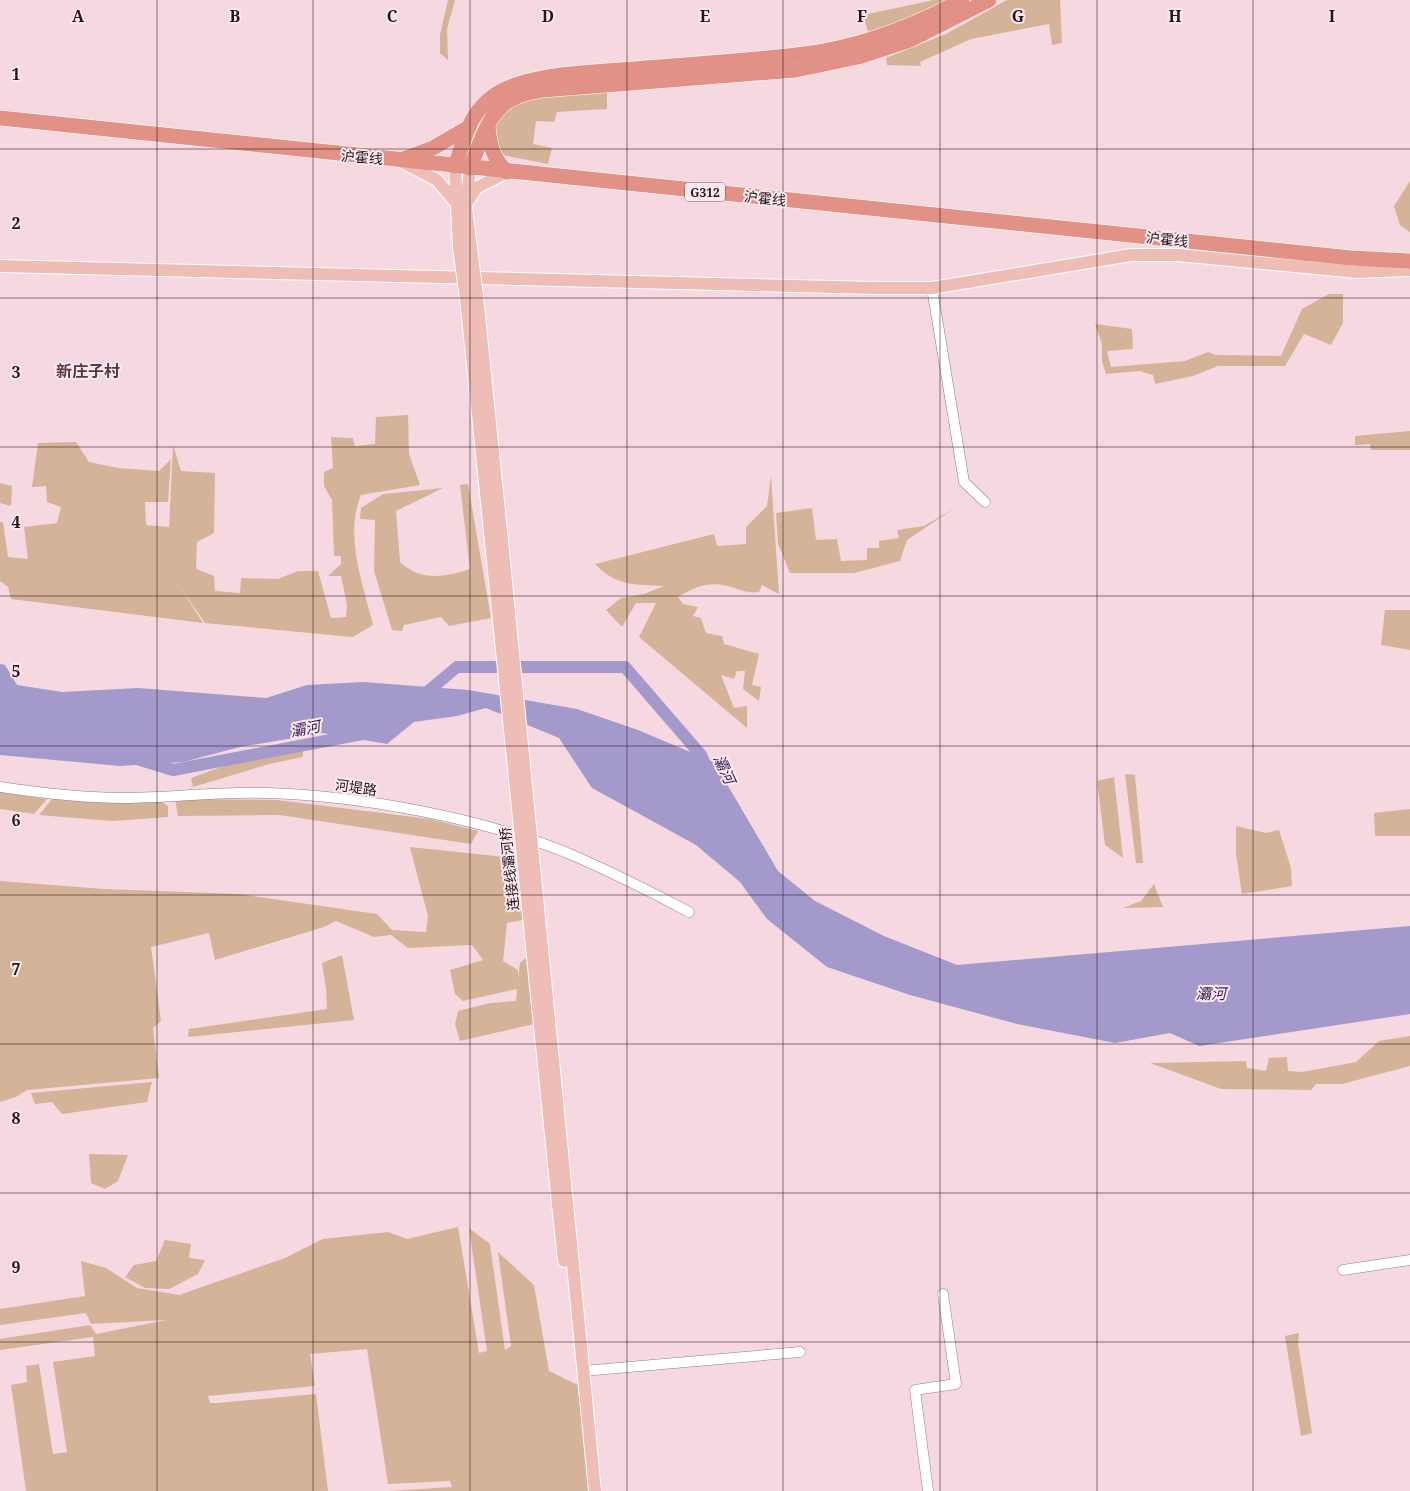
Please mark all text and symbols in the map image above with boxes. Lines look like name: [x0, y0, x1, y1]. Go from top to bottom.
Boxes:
text: A: [72, 5, 85, 27]
text: B: [230, 5, 241, 27]
text: C: [387, 5, 398, 27]
text: D: [542, 5, 554, 27]
text: E: [700, 5, 710, 27]
text: F: [857, 5, 867, 27]
text: G: [1012, 5, 1024, 27]
text: H: [1168, 5, 1182, 27]
text: I: [1329, 5, 1335, 27]
text: 1: [11, 63, 21, 85]
street label: 沪霍线: [340, 146, 384, 168]
road number: G312: [685, 182, 725, 202]
street label: 沪霍线: [743, 186, 787, 210]
text: 2: [11, 212, 21, 234]
street label: 沪霍线: [1145, 227, 1189, 251]
district label: 新庄子村: [56, 360, 120, 382]
text: 3: [11, 361, 21, 383]
text: 4: [11, 511, 21, 533]
text: 5: [11, 660, 21, 682]
water label: 灞河: [288, 715, 325, 741]
water label: 灞河: [710, 751, 742, 790]
street label: 河堤路: [334, 775, 378, 799]
text: 6: [11, 809, 21, 831]
street label: 连接线灞河桥: [495, 826, 523, 912]
text: 7: [11, 958, 21, 980]
water label: 灞河: [1196, 983, 1229, 1003]
text: 8: [11, 1107, 21, 1129]
text: 9: [11, 1256, 21, 1278]

